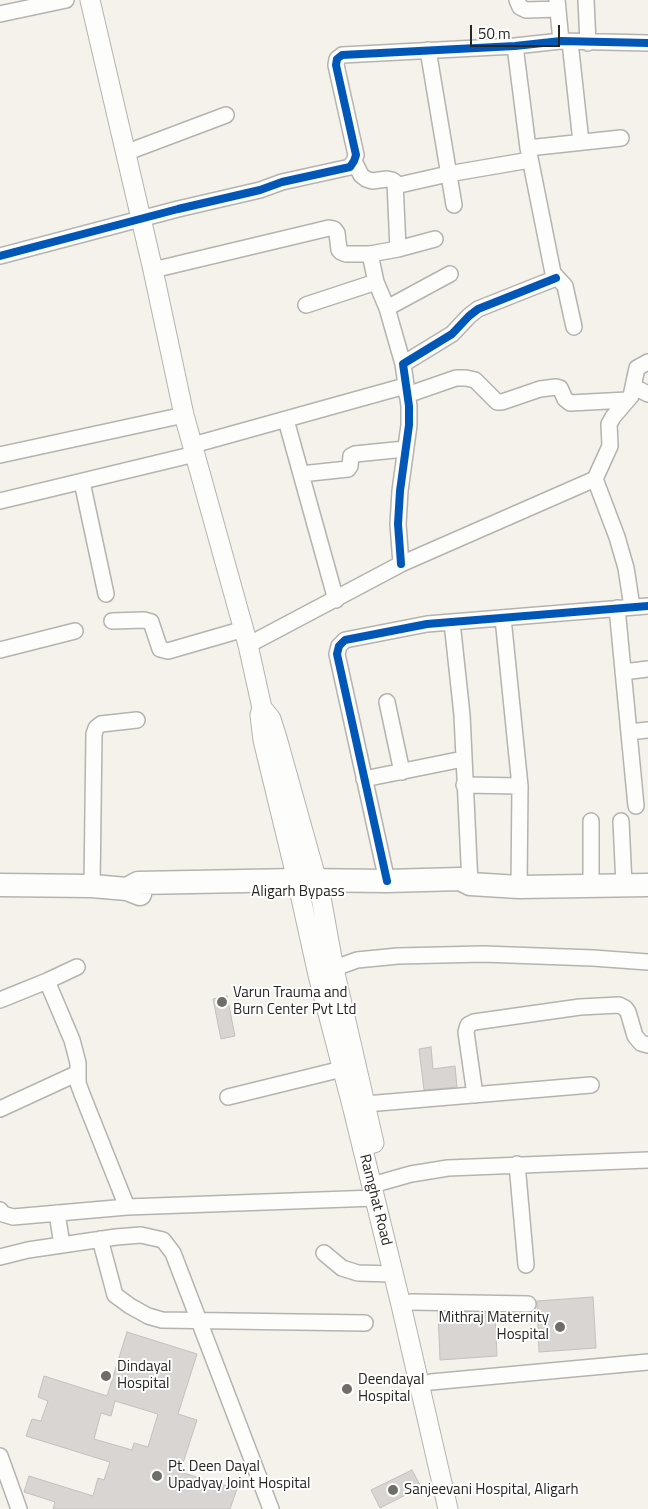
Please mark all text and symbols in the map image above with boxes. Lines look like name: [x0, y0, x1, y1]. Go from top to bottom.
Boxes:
scale bar: [473, 15, 563, 47]
text: 50 m: [478, 22, 511, 45]
street label: Aligarh Bypass: [251, 883, 345, 901]
place label: Varun Trauma and Burn Center Pvt Ltd: [233, 984, 356, 1019]
marker: Varun Trauma and Burn Center Pvt Ltd: [215, 995, 229, 1009]
street label: Ramghat Road: [355, 1152, 395, 1248]
place label: Mithraj Maternity Hospital: [439, 1309, 549, 1344]
marker: Mithraj Maternity Hospital: [553, 1320, 567, 1334]
place label: Dindayal Hospital: [117, 1358, 171, 1393]
marker: Dindayal Hospital: [99, 1369, 113, 1383]
place label: Deendayal Hospital: [358, 1371, 424, 1406]
marker: Deendayal Hospital: [340, 1382, 354, 1396]
place label: Pt. Deen Dayal Upadyay Joint Hospital: [168, 1458, 311, 1493]
marker: Pt. Deen Dayal Upadyay Joint Hospital: [150, 1469, 164, 1483]
place label: Sanjeevani Hospital, Aligarh: [404, 1481, 578, 1499]
marker: Sanjeevani Hospital, Aligarh: [386, 1483, 400, 1497]

